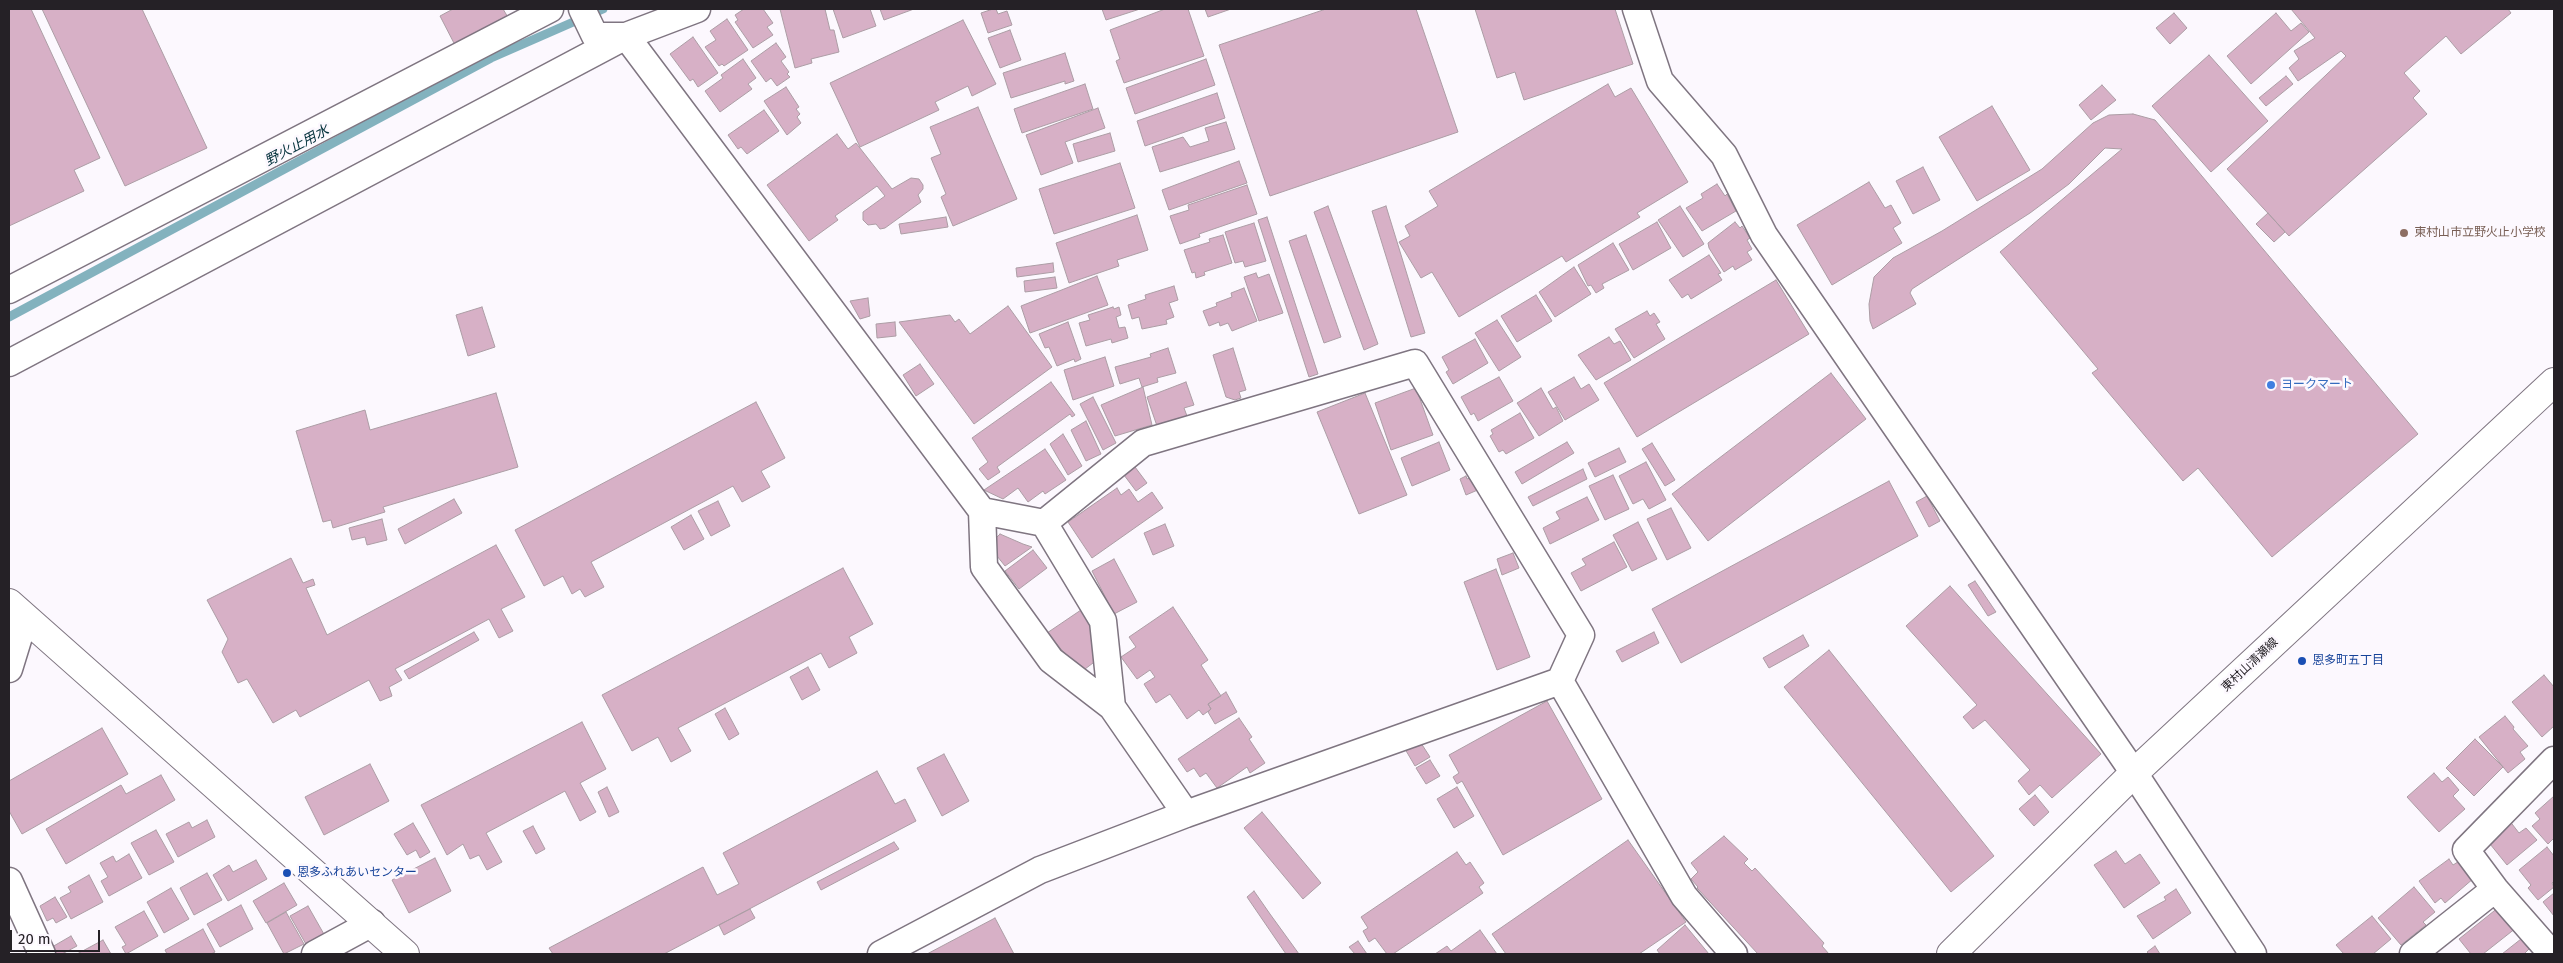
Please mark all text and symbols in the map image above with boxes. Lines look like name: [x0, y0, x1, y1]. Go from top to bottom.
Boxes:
water label: 野火止用水: [262, 122, 332, 170]
place label: 東村山市立野火止小学校: [2414, 226, 2546, 240]
marker: 東村山市立野火止小学校: [2398, 227, 2410, 239]
place label: ヨークマート: [2281, 378, 2353, 392]
marker: ヨークマート: [2265, 379, 2277, 391]
street label: 東村山清瀬線: [2219, 635, 2281, 695]
place label: 恩多町五丁目: [2312, 654, 2384, 668]
marker: 恩多町五丁目: [2296, 655, 2308, 667]
place label: 恩多ふれあいセンター: [297, 866, 417, 880]
marker: 恩多ふれあいセンター: [281, 867, 293, 879]
scale bar: [12, 920, 102, 952]
text: 20 m: [18, 930, 51, 948]

